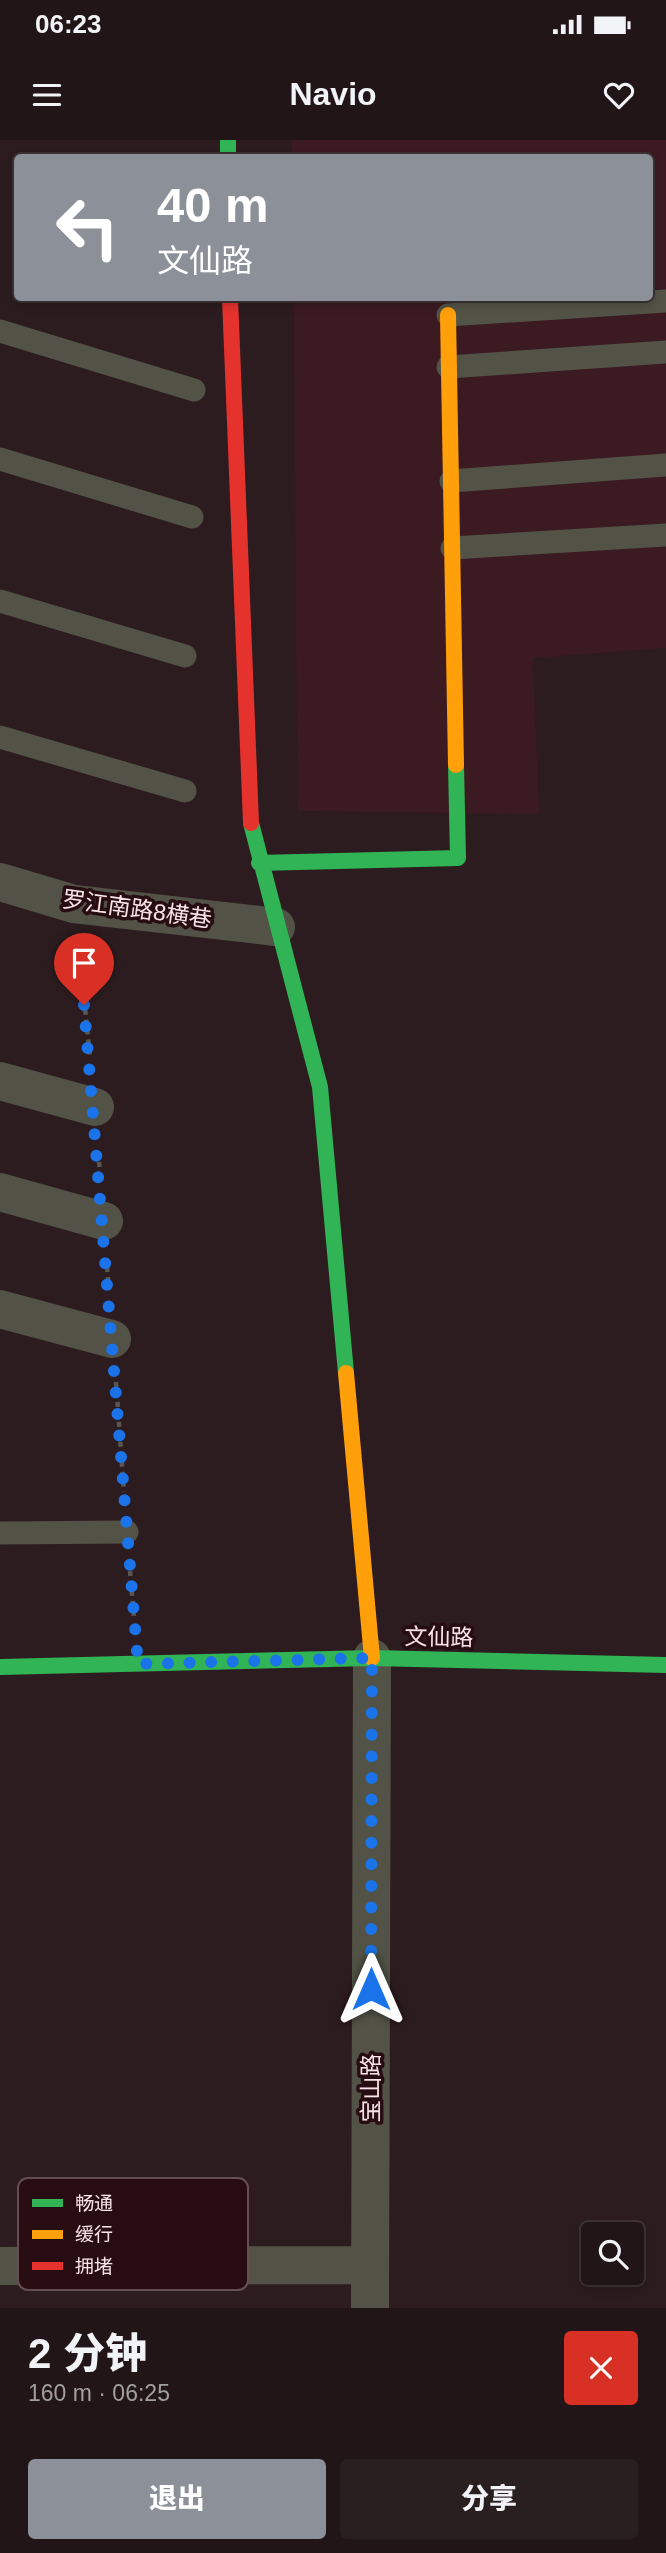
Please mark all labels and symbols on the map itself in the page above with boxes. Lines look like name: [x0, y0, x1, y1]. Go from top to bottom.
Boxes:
street label: 罗江南路8横巷: [61, 886, 213, 932]
pin: [54, 933, 114, 1005]
street label: 文仙路: [404, 1623, 474, 1651]
position arrow: [334, 1952, 408, 2026]
street label: 宝山路: [358, 2054, 384, 2123]
legend: [18, 2178, 248, 2290]
text: 畅通: [75, 2193, 113, 2214]
text: 缓行: [75, 2224, 113, 2245]
text: 拥堵: [75, 2256, 113, 2277]

